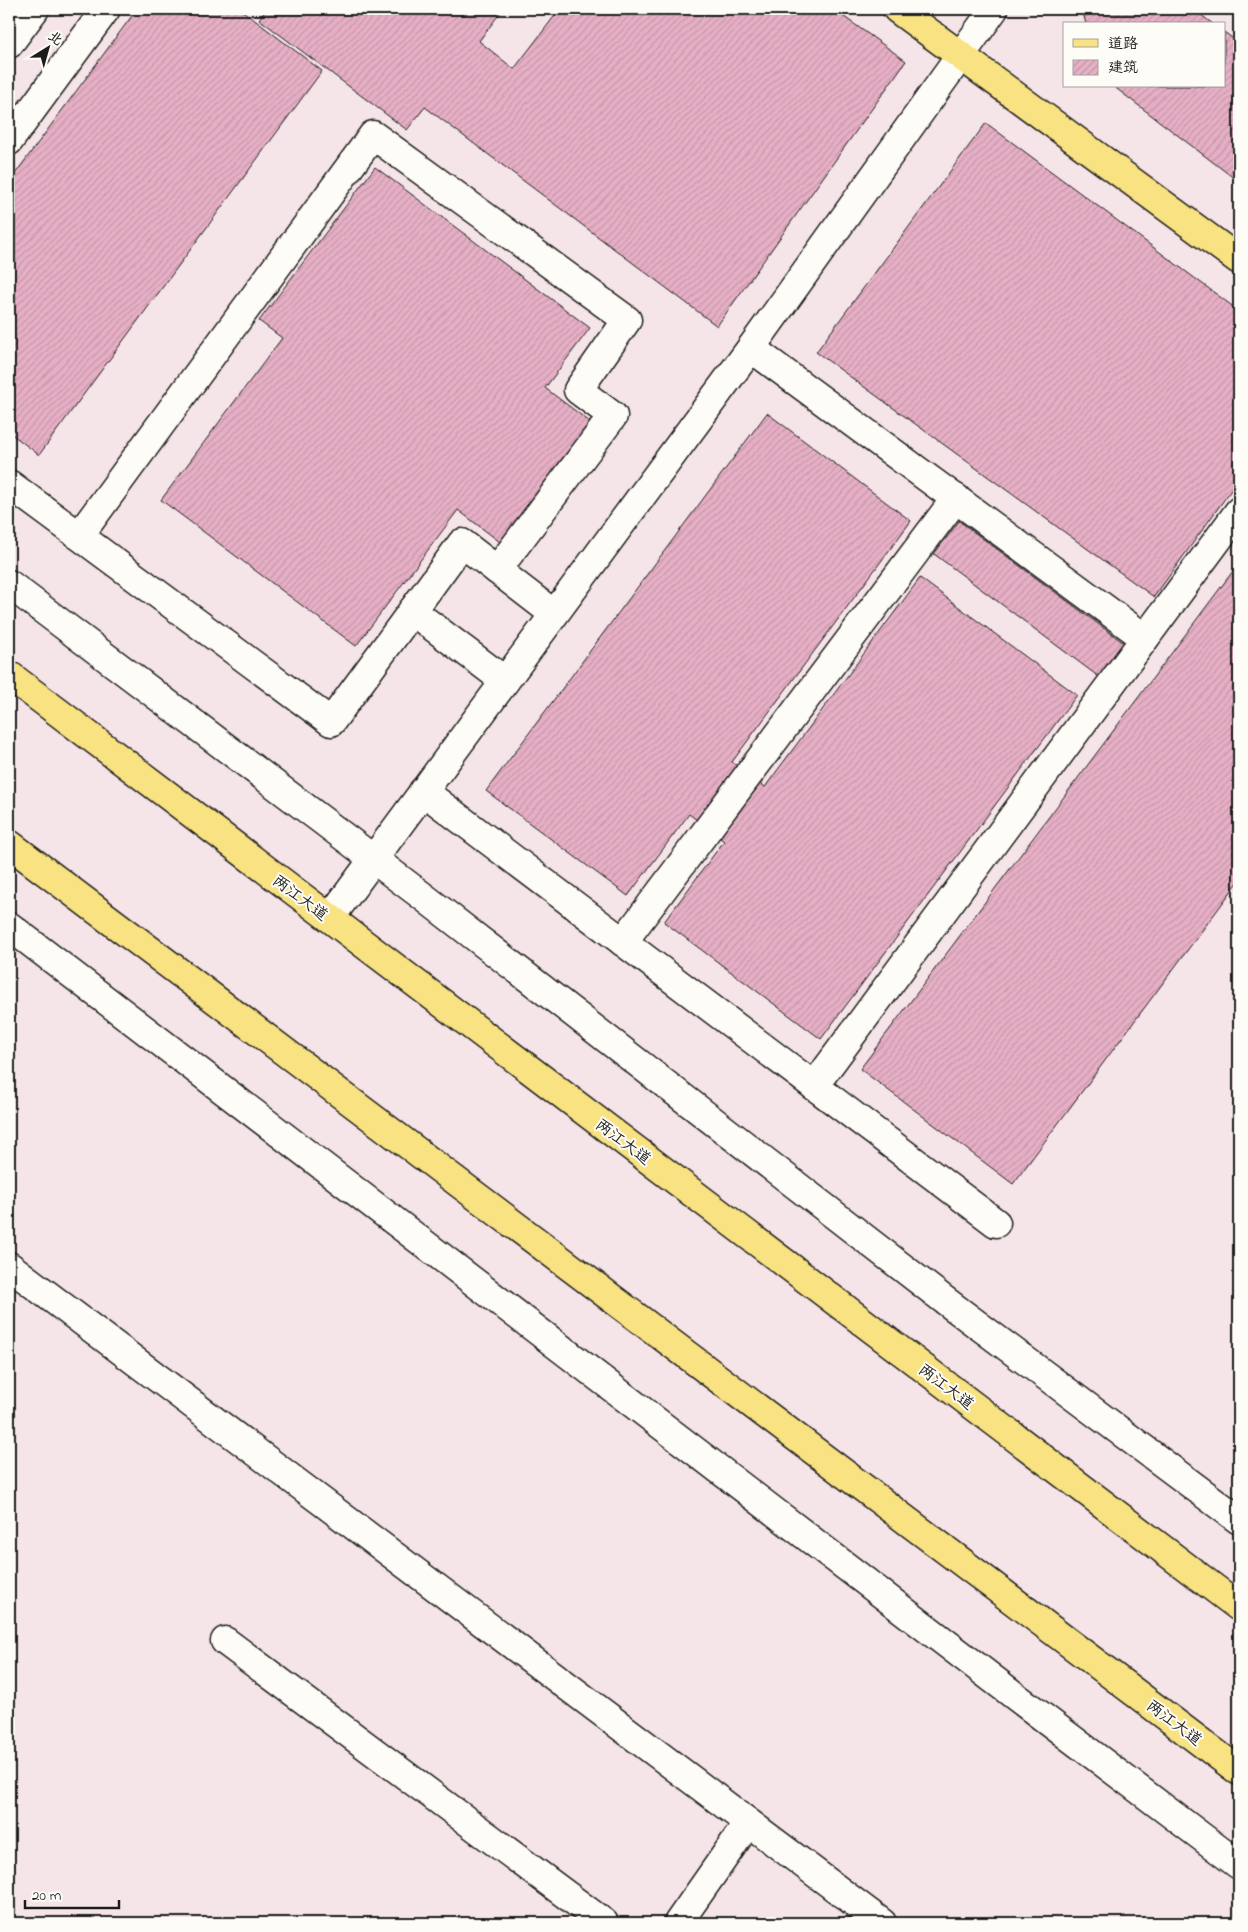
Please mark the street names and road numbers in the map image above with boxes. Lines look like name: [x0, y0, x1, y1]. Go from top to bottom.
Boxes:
street label: 两江大道: [267, 870, 333, 927]
street label: 两江大道: [590, 1114, 656, 1171]
street label: 两江大道: [913, 1359, 979, 1416]
street label: 两江大道: [1141, 1695, 1207, 1752]

